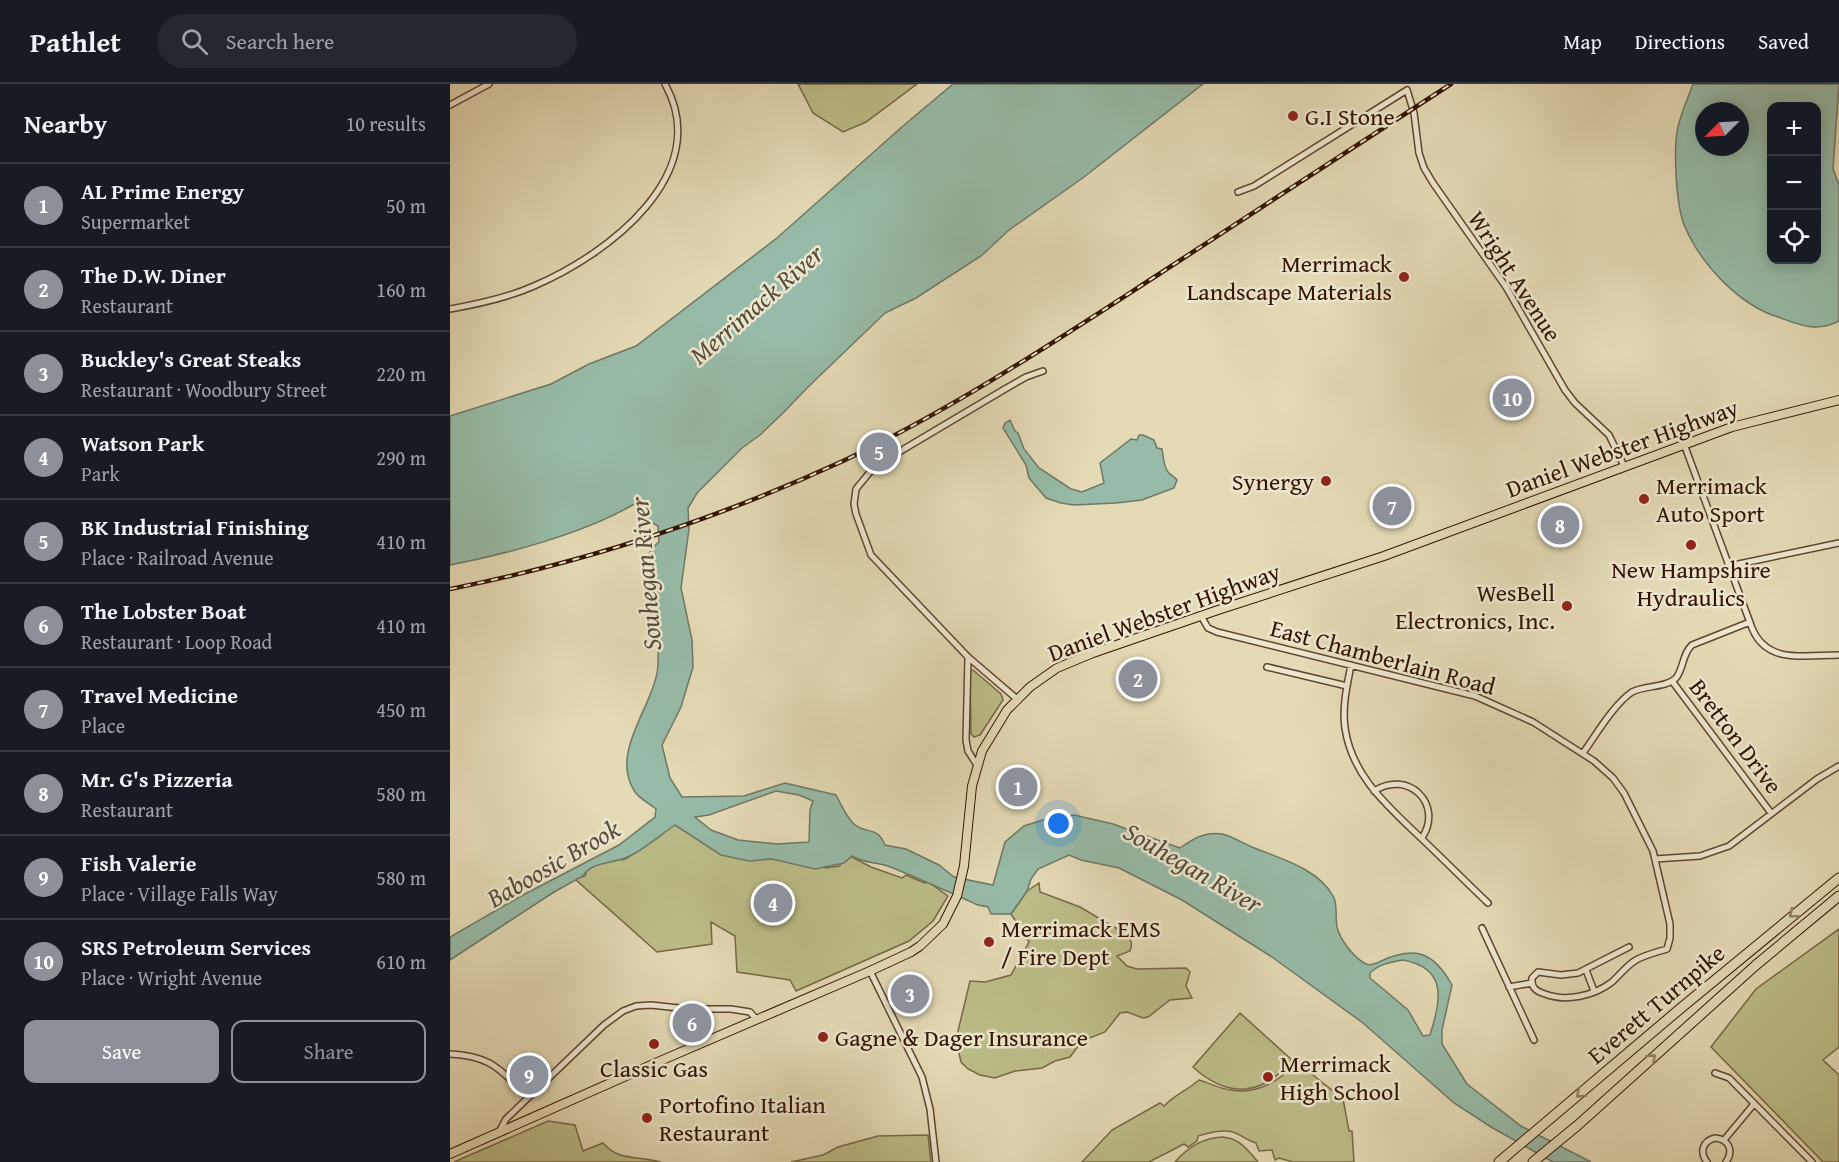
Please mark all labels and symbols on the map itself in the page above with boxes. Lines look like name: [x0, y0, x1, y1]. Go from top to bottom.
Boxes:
place label: G.I Stone: [1305, 99, 1395, 134]
north arrow: [1695, 102, 1749, 156]
marker: G.I Stone: [1286, 109, 1300, 123]
street label: Wright Avenue: [1459, 204, 1571, 348]
water label: Merrimack River: [680, 234, 833, 373]
place label: Merrimack Landscape Materials: [1187, 246, 1393, 309]
marker: Merrimack Landscape Materials: [1397, 270, 1411, 284]
pin: 10: [1492, 376, 1532, 420]
street label: Daniel Webster Highway: [1501, 390, 1743, 506]
pin: 5: [860, 430, 898, 475]
place label: Synergy: [1232, 464, 1314, 499]
place label: Merrimack Auto Sport: [1656, 468, 1768, 531]
marker: Synergy: [1319, 474, 1333, 488]
pin: 7: [1372, 484, 1412, 528]
marker: Merrimack Auto Sport: [1637, 492, 1651, 506]
water label: Souhegan River: [619, 494, 671, 653]
pin: 8: [1540, 502, 1580, 548]
marker: New Hampshire Hydraulics: [1684, 538, 1698, 552]
place label: New Hampshire Hydraulics: [1611, 552, 1771, 615]
street label: Daniel Webster Highway: [1043, 554, 1285, 670]
place label: WesBell Electronics, Inc.: [1395, 575, 1555, 638]
marker: WesBell Electronics, Inc.: [1560, 599, 1574, 613]
street label: East Chamberlain Road: [1267, 610, 1500, 704]
pin: 2: [1118, 656, 1158, 702]
street label: Bretton Drive: [1681, 671, 1791, 801]
pin: 1: [998, 764, 1038, 810]
water label: Baboosic Brook: [478, 809, 627, 917]
your location: [1044, 809, 1073, 838]
water label: Souhegan River: [1116, 812, 1271, 923]
pin: 4: [754, 880, 792, 926]
one-way arrow: [1789, 907, 1800, 918]
place label: Merrimack EMS / Fire Dept: [1001, 911, 1161, 974]
marker: Merrimack EMS / Fire Dept: [982, 935, 996, 949]
street label: Everett Turnpike: [1580, 936, 1732, 1072]
pin: 3: [890, 972, 930, 1016]
pin: 6: [672, 1000, 712, 1046]
place label: Gagne & Dager Insurance: [835, 1020, 1088, 1055]
marker: Gagne & Dager Insurance: [816, 1030, 830, 1044]
marker: Classic Gas: [647, 1037, 661, 1051]
place label: Merrimack High School: [1280, 1046, 1400, 1109]
place label: Classic Gas: [600, 1051, 708, 1086]
pin: 9: [510, 1052, 548, 1098]
one-way arrow: [1646, 1054, 1656, 1065]
marker: Merrimack High School: [1261, 1070, 1275, 1084]
place label: Portofino Italian Restaurant: [659, 1087, 826, 1150]
one-way arrow: [1576, 1087, 1587, 1098]
marker: Portofino Italian Restaurant: [640, 1111, 654, 1125]

